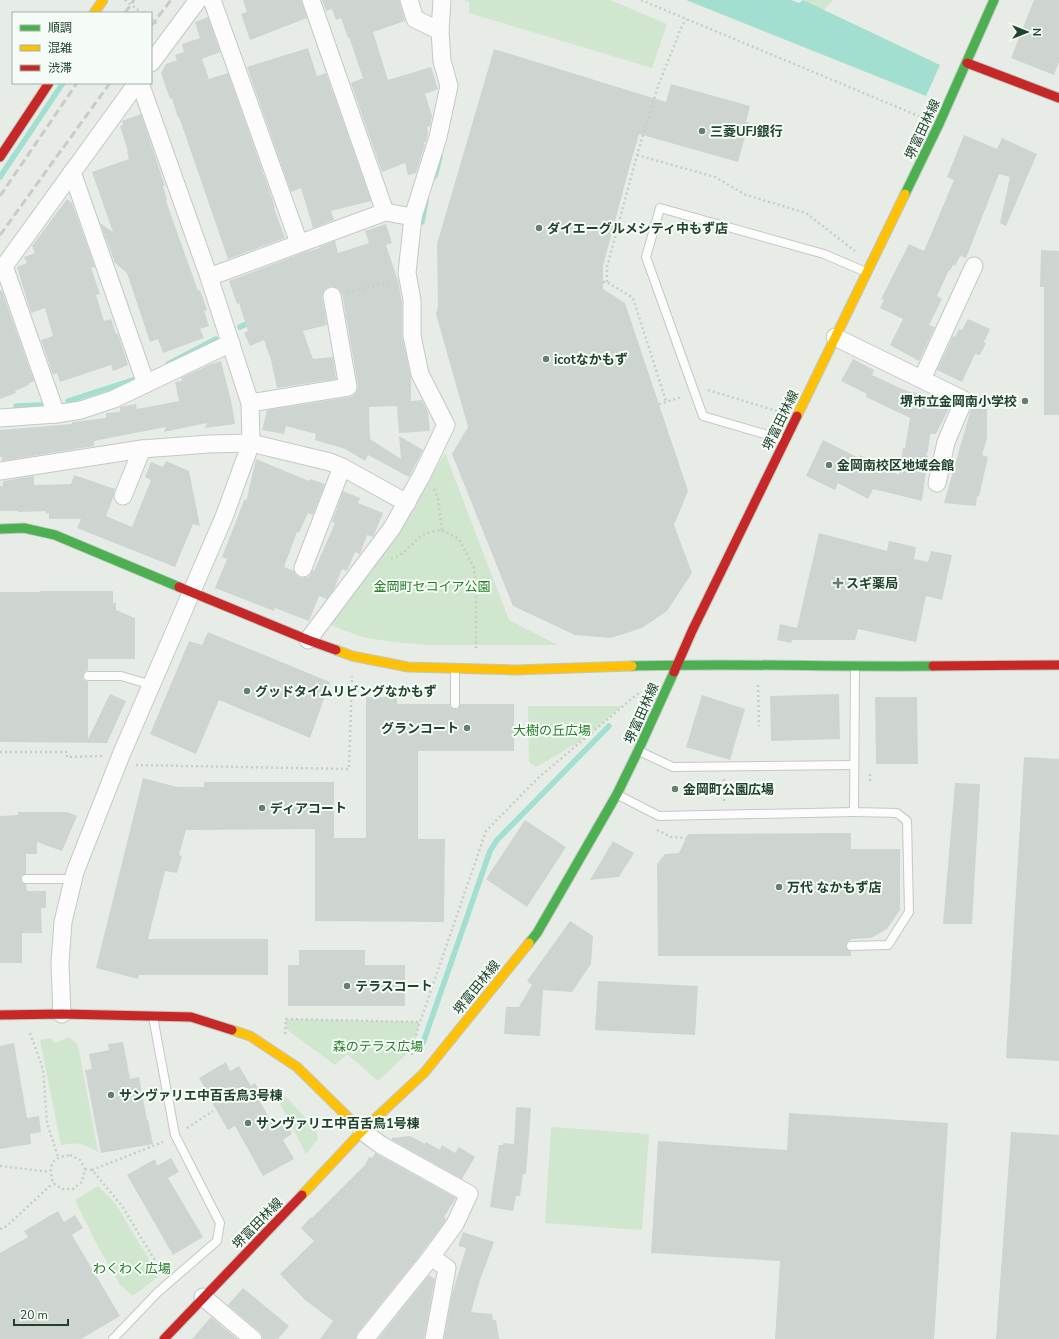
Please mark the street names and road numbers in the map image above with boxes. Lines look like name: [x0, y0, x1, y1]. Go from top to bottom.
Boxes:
street label: 堺富田林線: [901, 96, 945, 163]
street label: 堺富田林線: [759, 387, 803, 454]
street label: 堺富田林線: [620, 680, 663, 747]
street label: 堺富田林線: [449, 957, 504, 1019]
street label: 堺富田林線: [229, 1194, 287, 1253]

